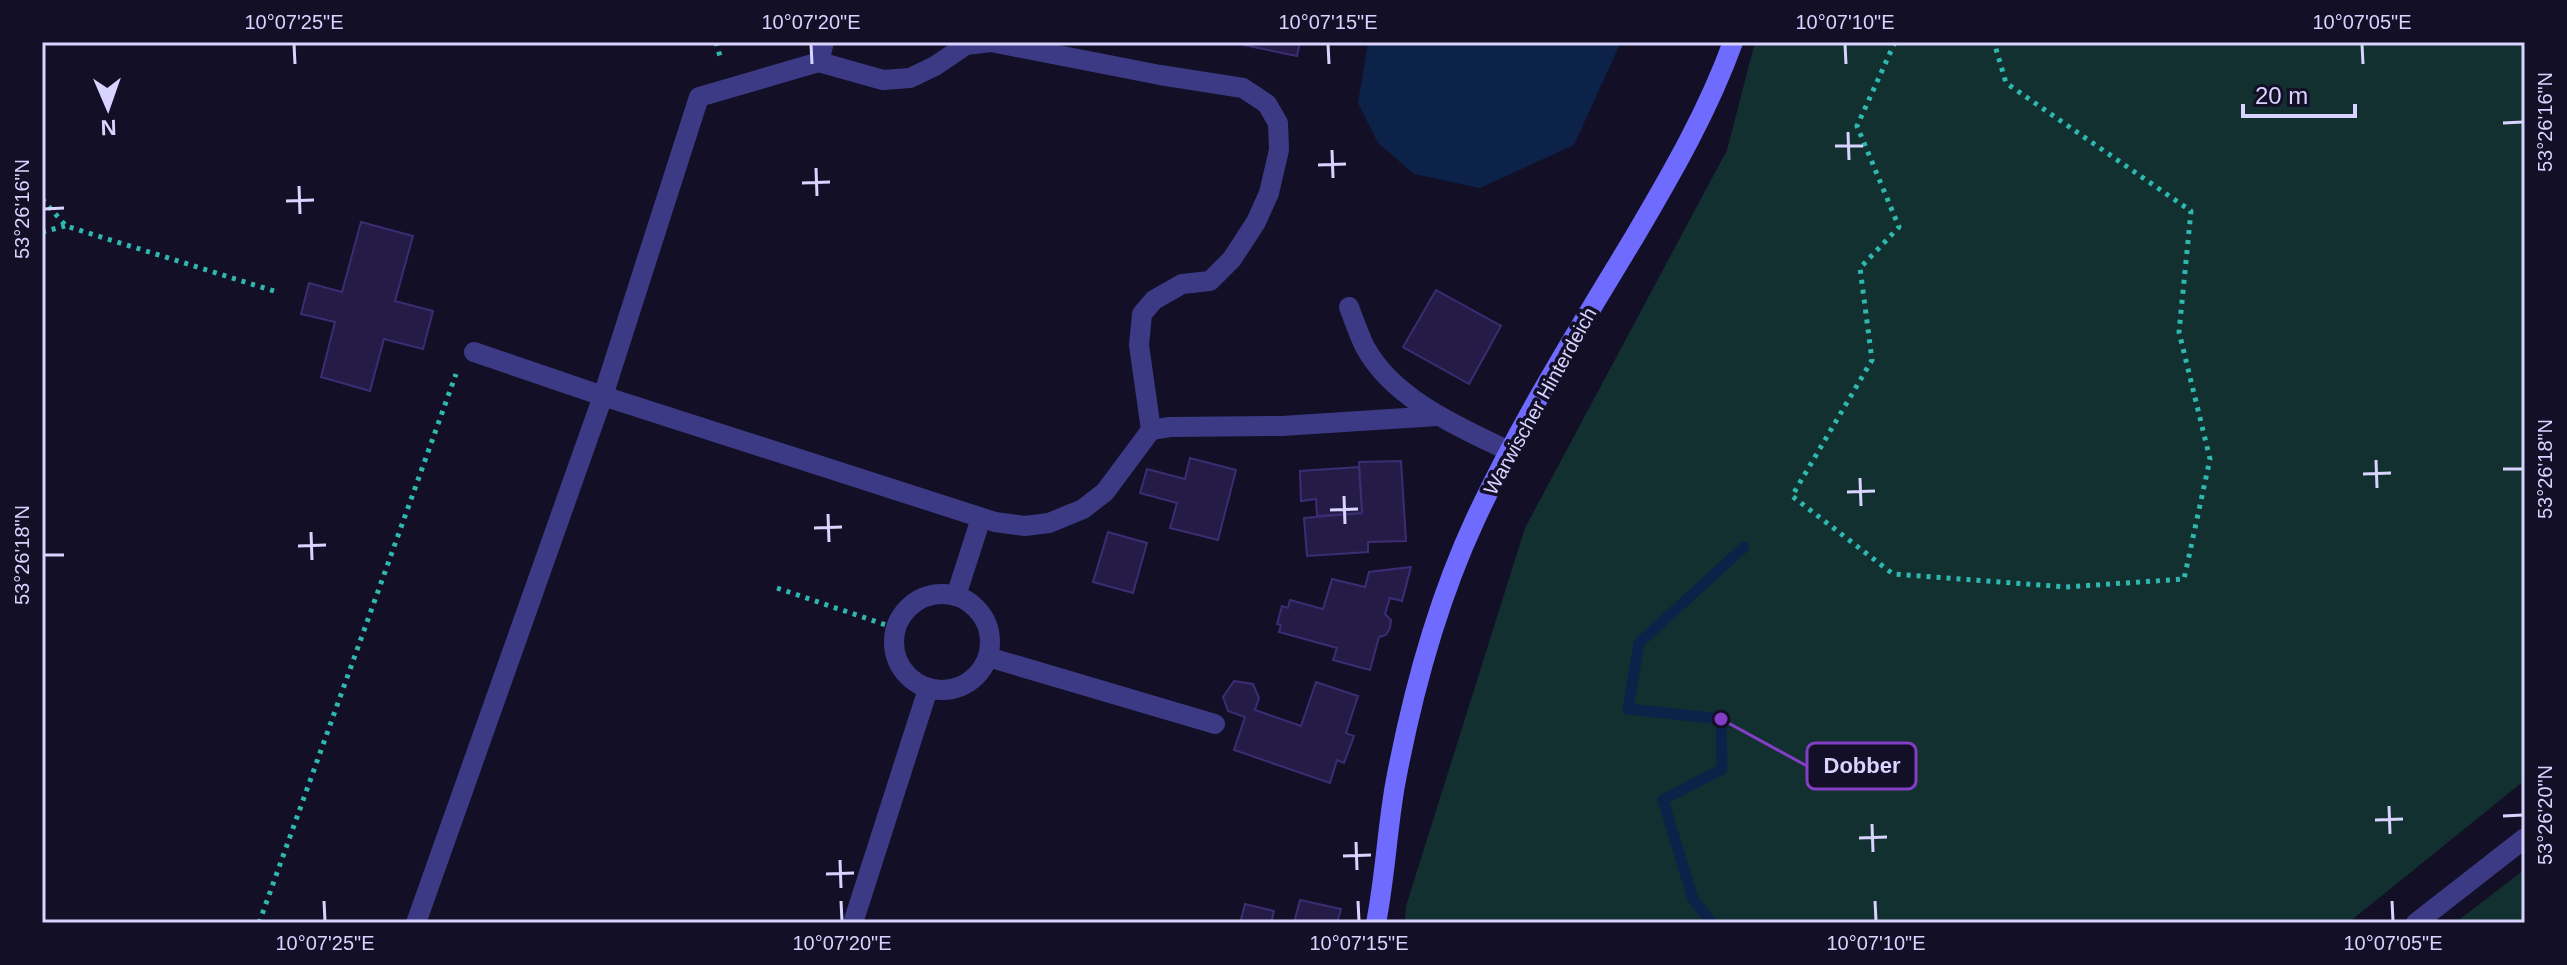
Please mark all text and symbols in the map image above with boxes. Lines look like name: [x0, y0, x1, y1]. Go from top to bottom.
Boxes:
text: 10°07'25"E: [245, 11, 344, 33]
text: 10°07'20"E: [762, 11, 861, 33]
text: 10°07'15"E: [1279, 11, 1378, 33]
text: 10°07'10"E: [1796, 11, 1895, 33]
text: 10°07'05"E: [2313, 11, 2412, 33]
north arrow: [68, 68, 148, 148]
scale bar: [2243, 68, 2355, 118]
text: 53°26'16"N: [2534, 72, 2556, 172]
text: 20 m: [2255, 82, 2308, 109]
text: N: [100, 115, 117, 140]
text: 53°26'16"N: [11, 159, 33, 259]
street label: Warwischer Hinterdeich: [1479, 304, 1601, 498]
text: 53°26'18"N: [2534, 419, 2556, 519]
text: 53°26'18"N: [11, 505, 33, 605]
callout: Dobber: [1807, 743, 1916, 789]
text: Dobber: [1824, 753, 1901, 778]
text: 53°26'20"N: [2534, 765, 2556, 865]
text: 10°07'25"E: [276, 932, 375, 954]
text: 10°07'20"E: [793, 932, 892, 954]
text: 10°07'15"E: [1310, 932, 1409, 954]
text: 10°07'10"E: [1827, 932, 1926, 954]
text: 10°07'05"E: [2344, 932, 2443, 954]

